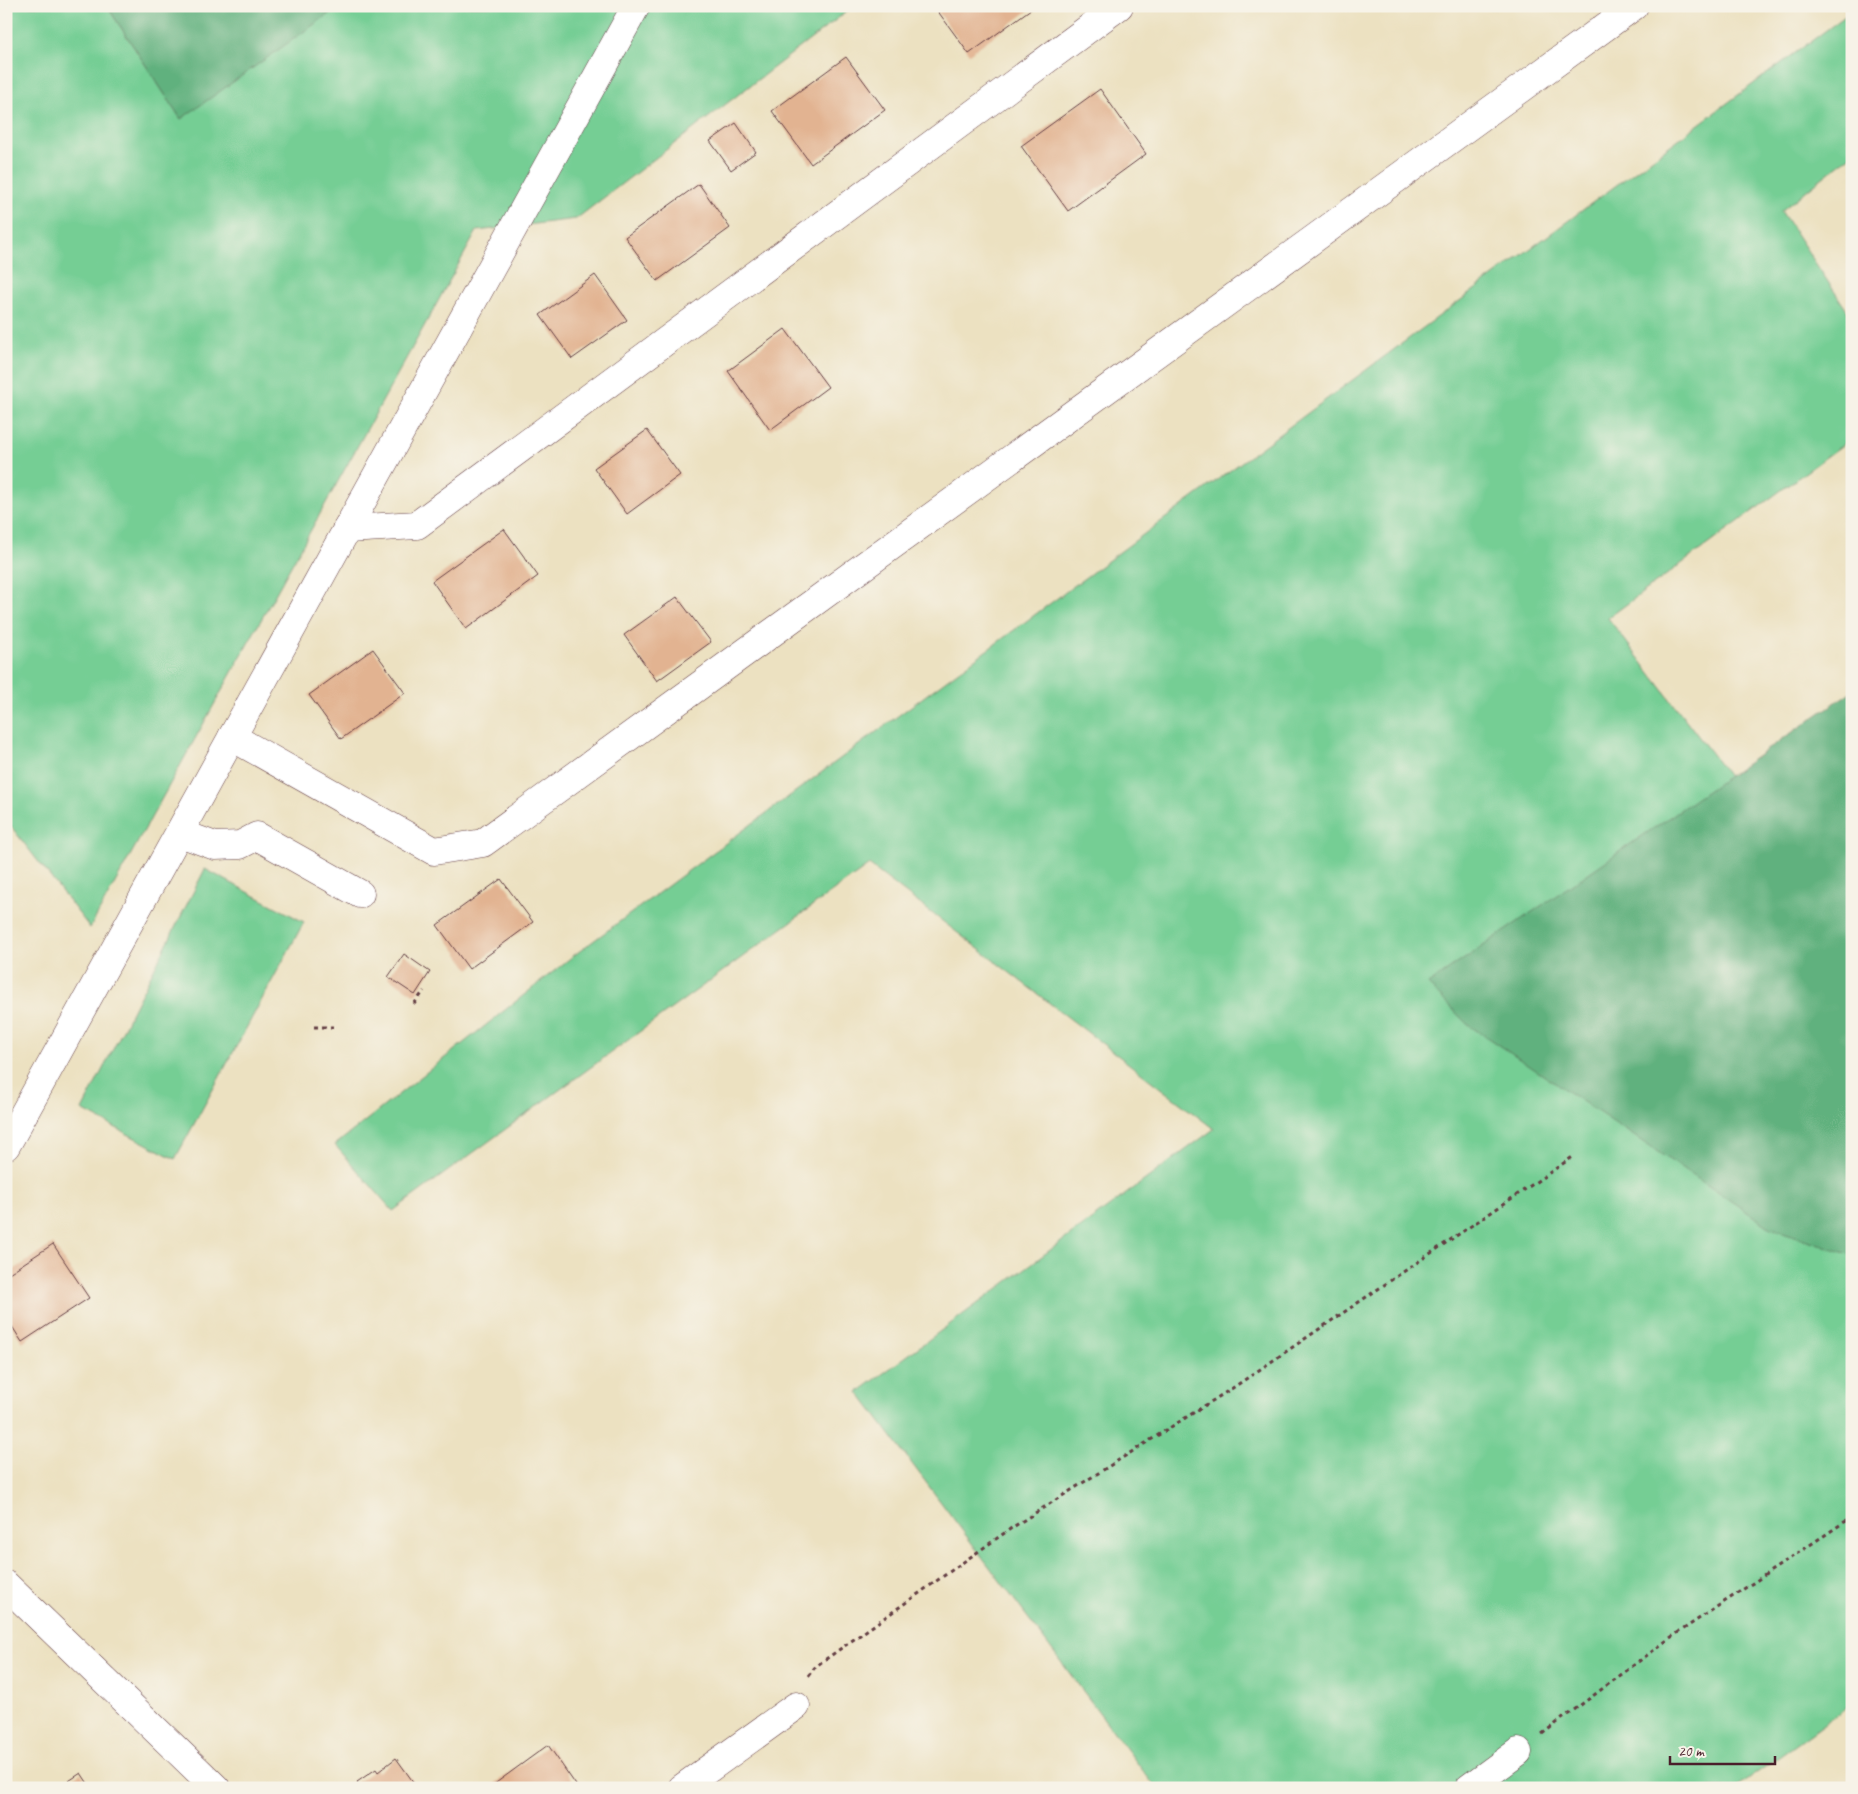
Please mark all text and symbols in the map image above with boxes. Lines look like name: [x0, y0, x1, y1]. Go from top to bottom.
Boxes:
scale bar: [1670, 1734, 1776, 1766]
text: 20 m: [1678, 1742, 1705, 1761]

